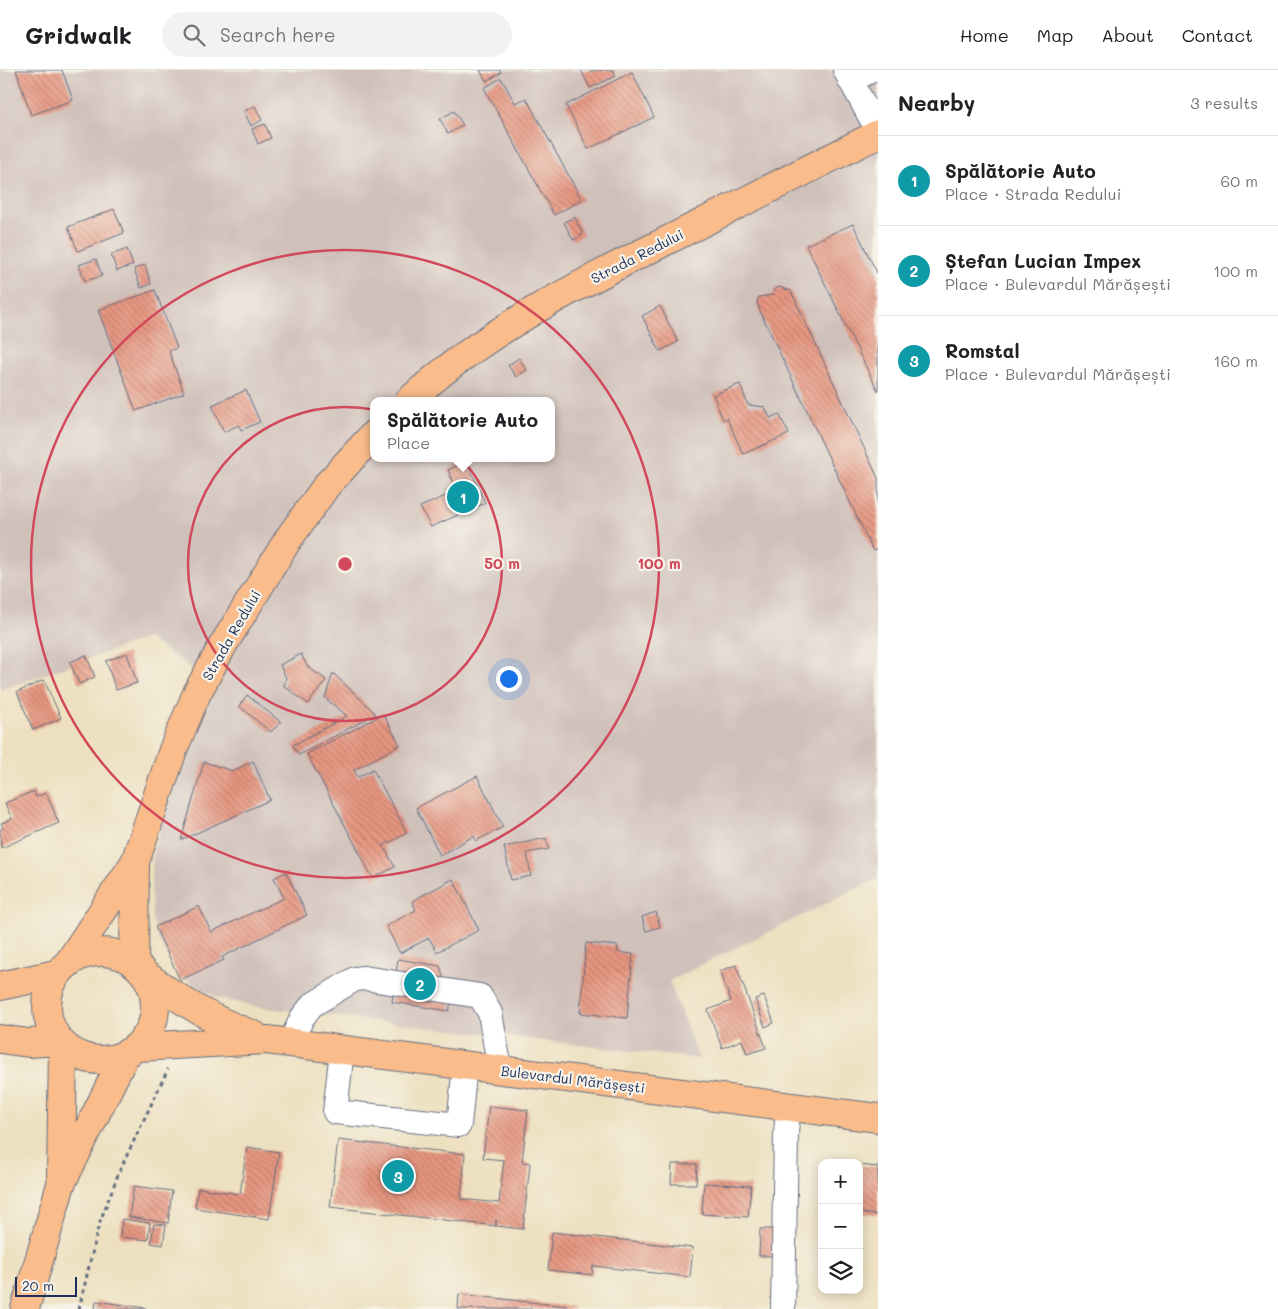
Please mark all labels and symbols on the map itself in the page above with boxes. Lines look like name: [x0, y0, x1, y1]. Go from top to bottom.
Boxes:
street label: Strada Redului: [587, 224, 687, 288]
pin: 1: [447, 478, 479, 516]
text: 50 m: [484, 553, 520, 573]
text: 100 m: [637, 553, 681, 573]
centre of rings: [336, 555, 354, 573]
street label: Strada Redului: [197, 586, 265, 684]
your location: [496, 666, 522, 692]
pin: 2: [404, 965, 436, 1003]
street label: Bulevardul Mărășești: [500, 1061, 646, 1097]
pin: 3: [382, 1157, 414, 1195]
scale bar: [15, 1274, 78, 1297]

